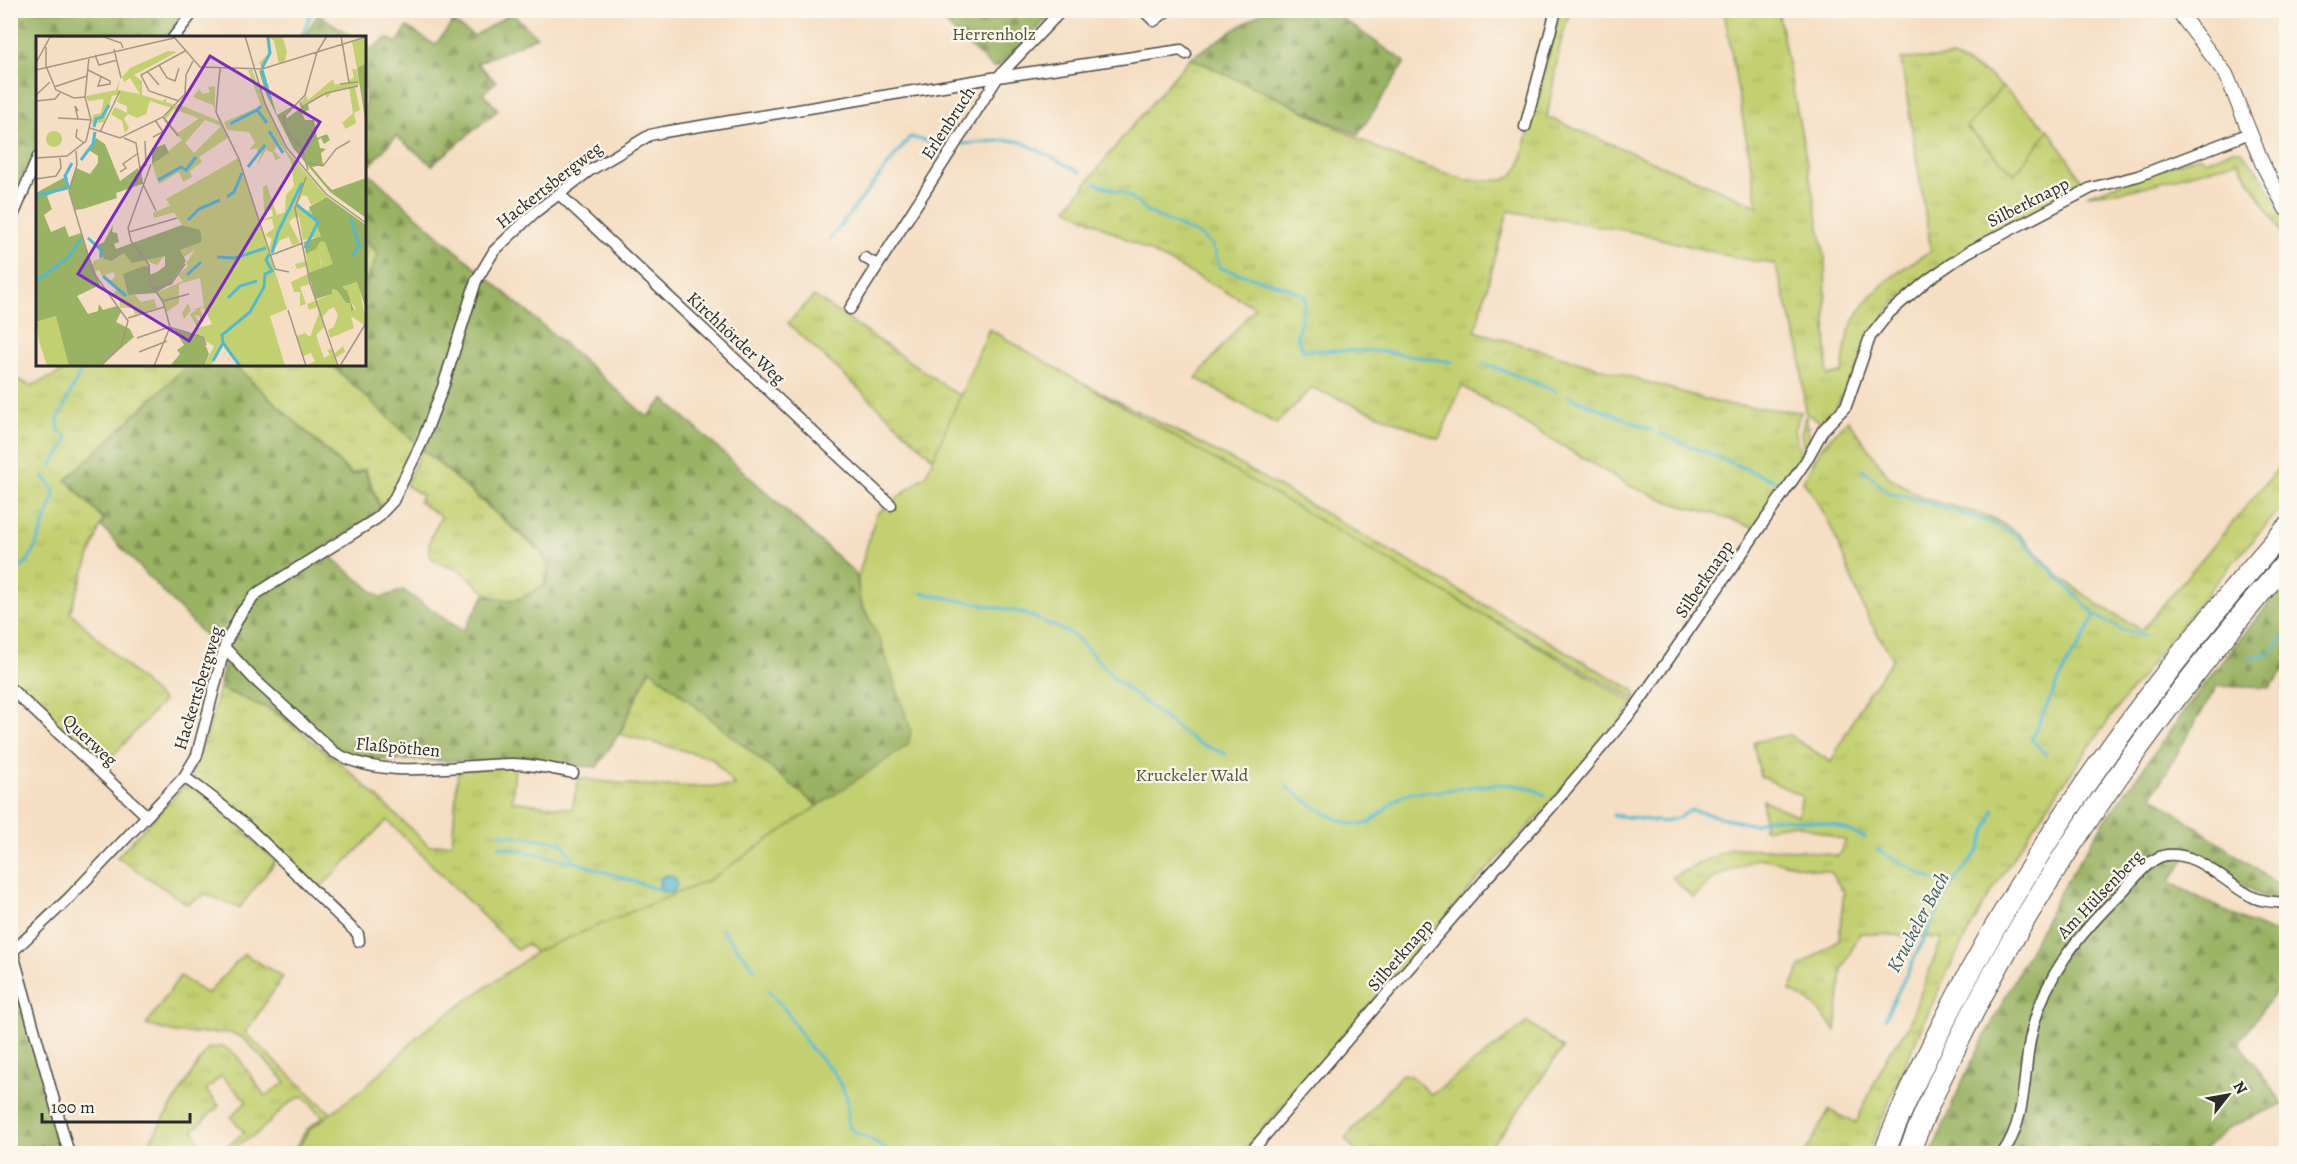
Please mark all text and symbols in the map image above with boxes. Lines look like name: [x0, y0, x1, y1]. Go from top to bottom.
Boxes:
park label: Herrenholz: [952, 22, 1036, 46]
inset map: [36, 36, 366, 366]
street label: Erlenbruch: [916, 82, 981, 164]
street label: Hackertsbergweg: [491, 136, 607, 234]
street label: Silberknapp: [1983, 171, 2073, 233]
street label: Kirchhörder Weg: [682, 286, 790, 390]
street label: Silberknapp: [1669, 535, 1739, 623]
street label: Hackertsbergweg: [168, 623, 228, 753]
street label: Querweg: [57, 708, 123, 772]
street label: Flaßpöthen: [355, 731, 441, 763]
park label: Kruckeler Wald: [1136, 763, 1249, 787]
street label: Am Hülsenberg: [2051, 844, 2148, 944]
water label: Kruckeler Bach: [1880, 867, 1956, 977]
street label: Silberknapp: [1362, 913, 1438, 997]
north arrow: [2198, 1065, 2258, 1125]
text: N: [2228, 1077, 2253, 1099]
scale bar: [42, 1086, 190, 1124]
text: 100 m: [51, 1095, 95, 1119]

